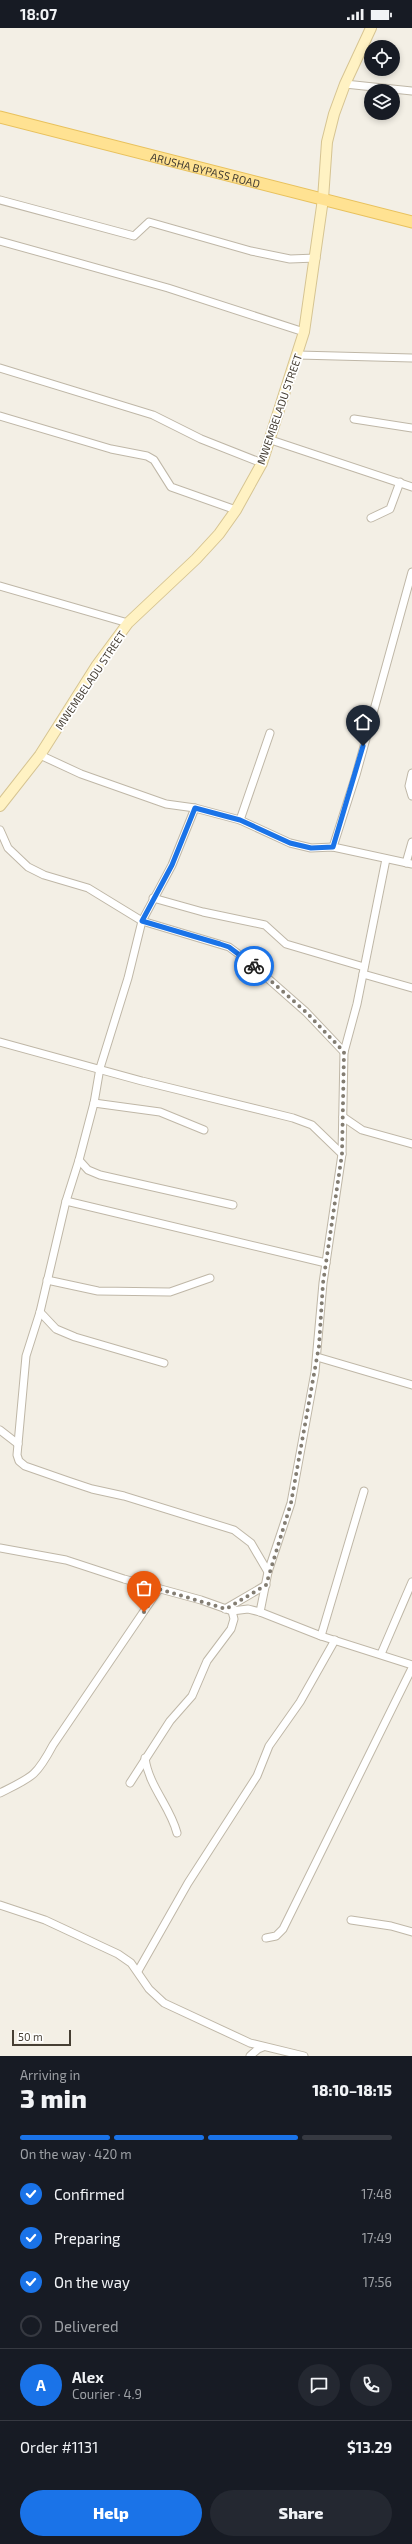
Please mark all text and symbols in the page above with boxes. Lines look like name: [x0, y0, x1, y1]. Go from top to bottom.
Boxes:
text: 18:07: [20, 5, 57, 23]
map controls: [364, 40, 400, 120]
button: locate: [364, 40, 400, 76]
button: layers: [364, 84, 400, 120]
street label: ARUSHA BYPASS ROAD: [149, 149, 262, 190]
street label: MWEMBELADU STREET: [254, 351, 304, 466]
street label: MWEMBELADU STREET: [52, 628, 128, 732]
pin: [346, 705, 380, 746]
icon: home: [352, 711, 374, 733]
courier: [234, 946, 274, 986]
icon: bike: [243, 955, 265, 977]
pin: [127, 1571, 161, 1612]
icon: bag: [133, 1577, 155, 1599]
scale bar: [12, 2028, 71, 2047]
text: 50 m: [18, 2030, 43, 2043]
text: Arriving in: [20, 2067, 80, 2083]
text: 18:10–18:15: [312, 2081, 392, 2099]
text: 3 min: [20, 2082, 87, 2113]
text: On the way · 420 m: [20, 2146, 132, 2162]
icon: check: [20, 2183, 42, 2205]
text: Confirmed: [54, 2185, 125, 2203]
text: 17:48: [361, 2186, 392, 2202]
icon: check: [20, 2227, 42, 2249]
text: Preparing: [54, 2229, 120, 2247]
text: 17:49: [362, 2230, 392, 2246]
icon: check: [20, 2271, 42, 2293]
text: On the way: [54, 2273, 130, 2291]
text: 17:56: [363, 2274, 392, 2290]
text: Delivered: [54, 2317, 119, 2335]
button: chat: [298, 2364, 340, 2406]
button: phone: [350, 2364, 392, 2406]
text: Alex: [72, 2368, 104, 2386]
text: A: [36, 2376, 46, 2394]
text: Courier · 4.9: [72, 2386, 142, 2402]
text: Order #1131: [20, 2438, 98, 2456]
text: $13.29: [347, 2438, 392, 2456]
button: Help: [20, 2490, 202, 2536]
button: Share: [210, 2490, 392, 2536]

